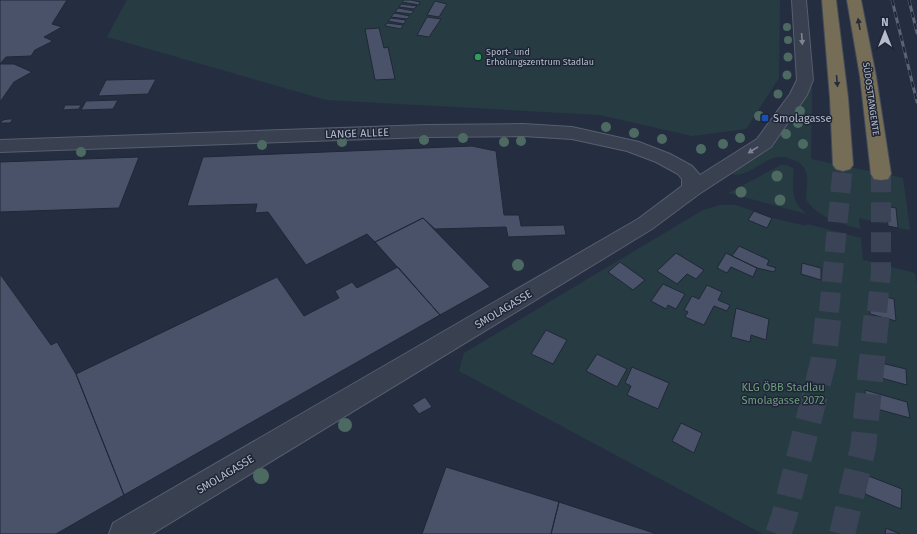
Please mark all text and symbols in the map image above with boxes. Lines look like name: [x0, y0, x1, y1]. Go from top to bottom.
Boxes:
north arrow: [865, 12, 905, 52]
text: N: [881, 16, 889, 29]
one-way arrow: [855, 18, 861, 30]
one-way arrow: [798, 33, 805, 45]
place label: Sport- und Erholungszentrum Stadlau: [486, 47, 594, 67]
marker: Sport- und Erholungszentrum Stadlau: [473, 52, 483, 62]
street label: SÜDOSTTANGENTE: [861, 62, 881, 136]
one-way arrow: [834, 75, 841, 87]
place label: Smolagasse: [773, 112, 831, 125]
marker: Smolagasse: [760, 113, 770, 123]
street label: LANGE ALLEE: [325, 126, 389, 141]
one-way arrow: [747, 147, 759, 154]
street label: SMOLAGASSE: [472, 287, 534, 332]
park label: KLG ÖBB Stadlau Smolagasse 2072: [741, 380, 825, 407]
street label: SMOLAGASSE: [194, 452, 256, 497]

